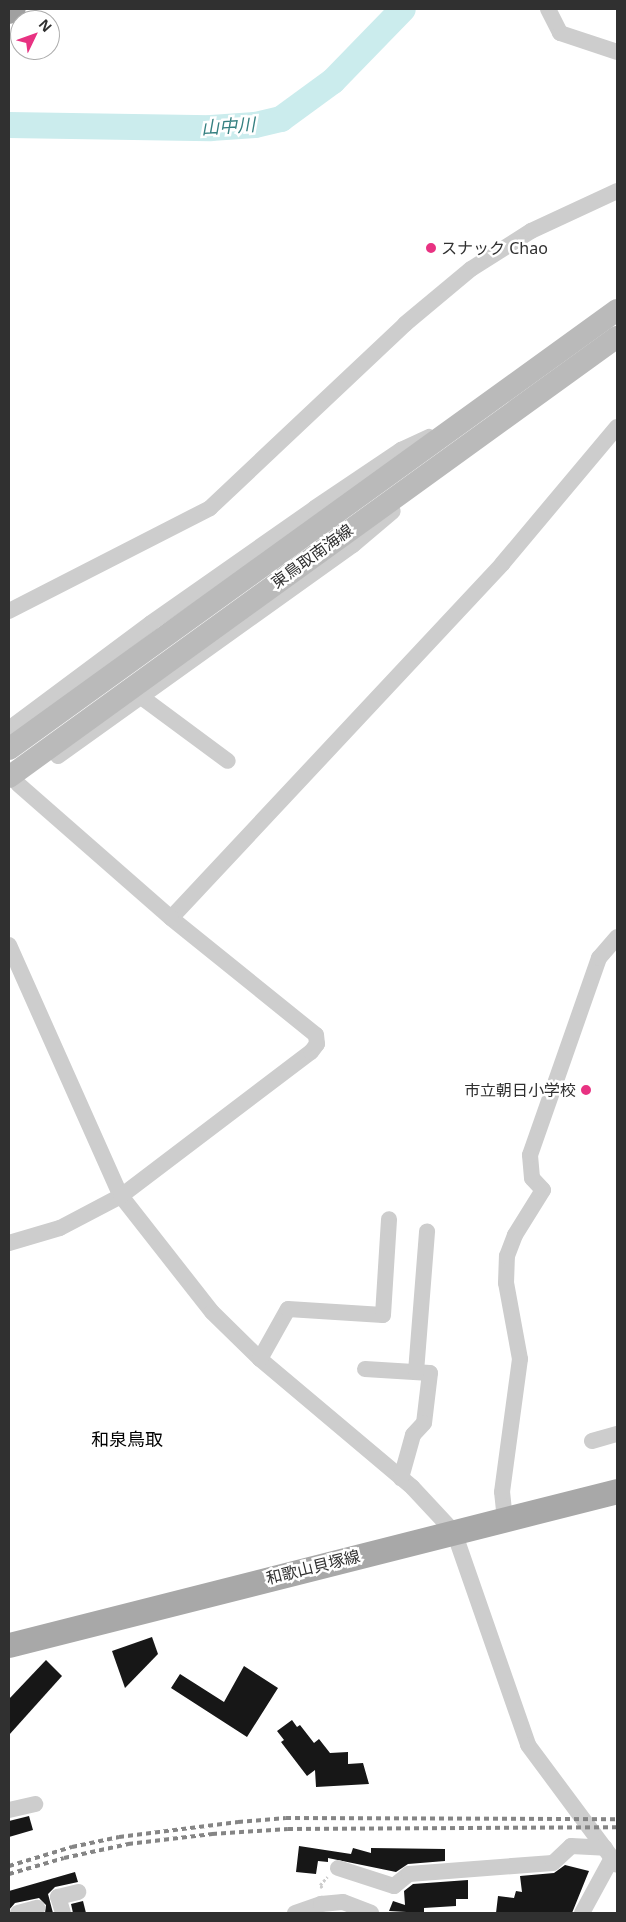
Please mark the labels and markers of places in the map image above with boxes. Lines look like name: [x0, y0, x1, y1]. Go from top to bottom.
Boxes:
place label: スナック Chao: [441, 238, 548, 258]
marker: スナック Chao: [425, 242, 437, 254]
place label: 市立朝日小学校: [464, 1080, 576, 1100]
marker: 市立朝日小学校: [580, 1084, 592, 1096]

